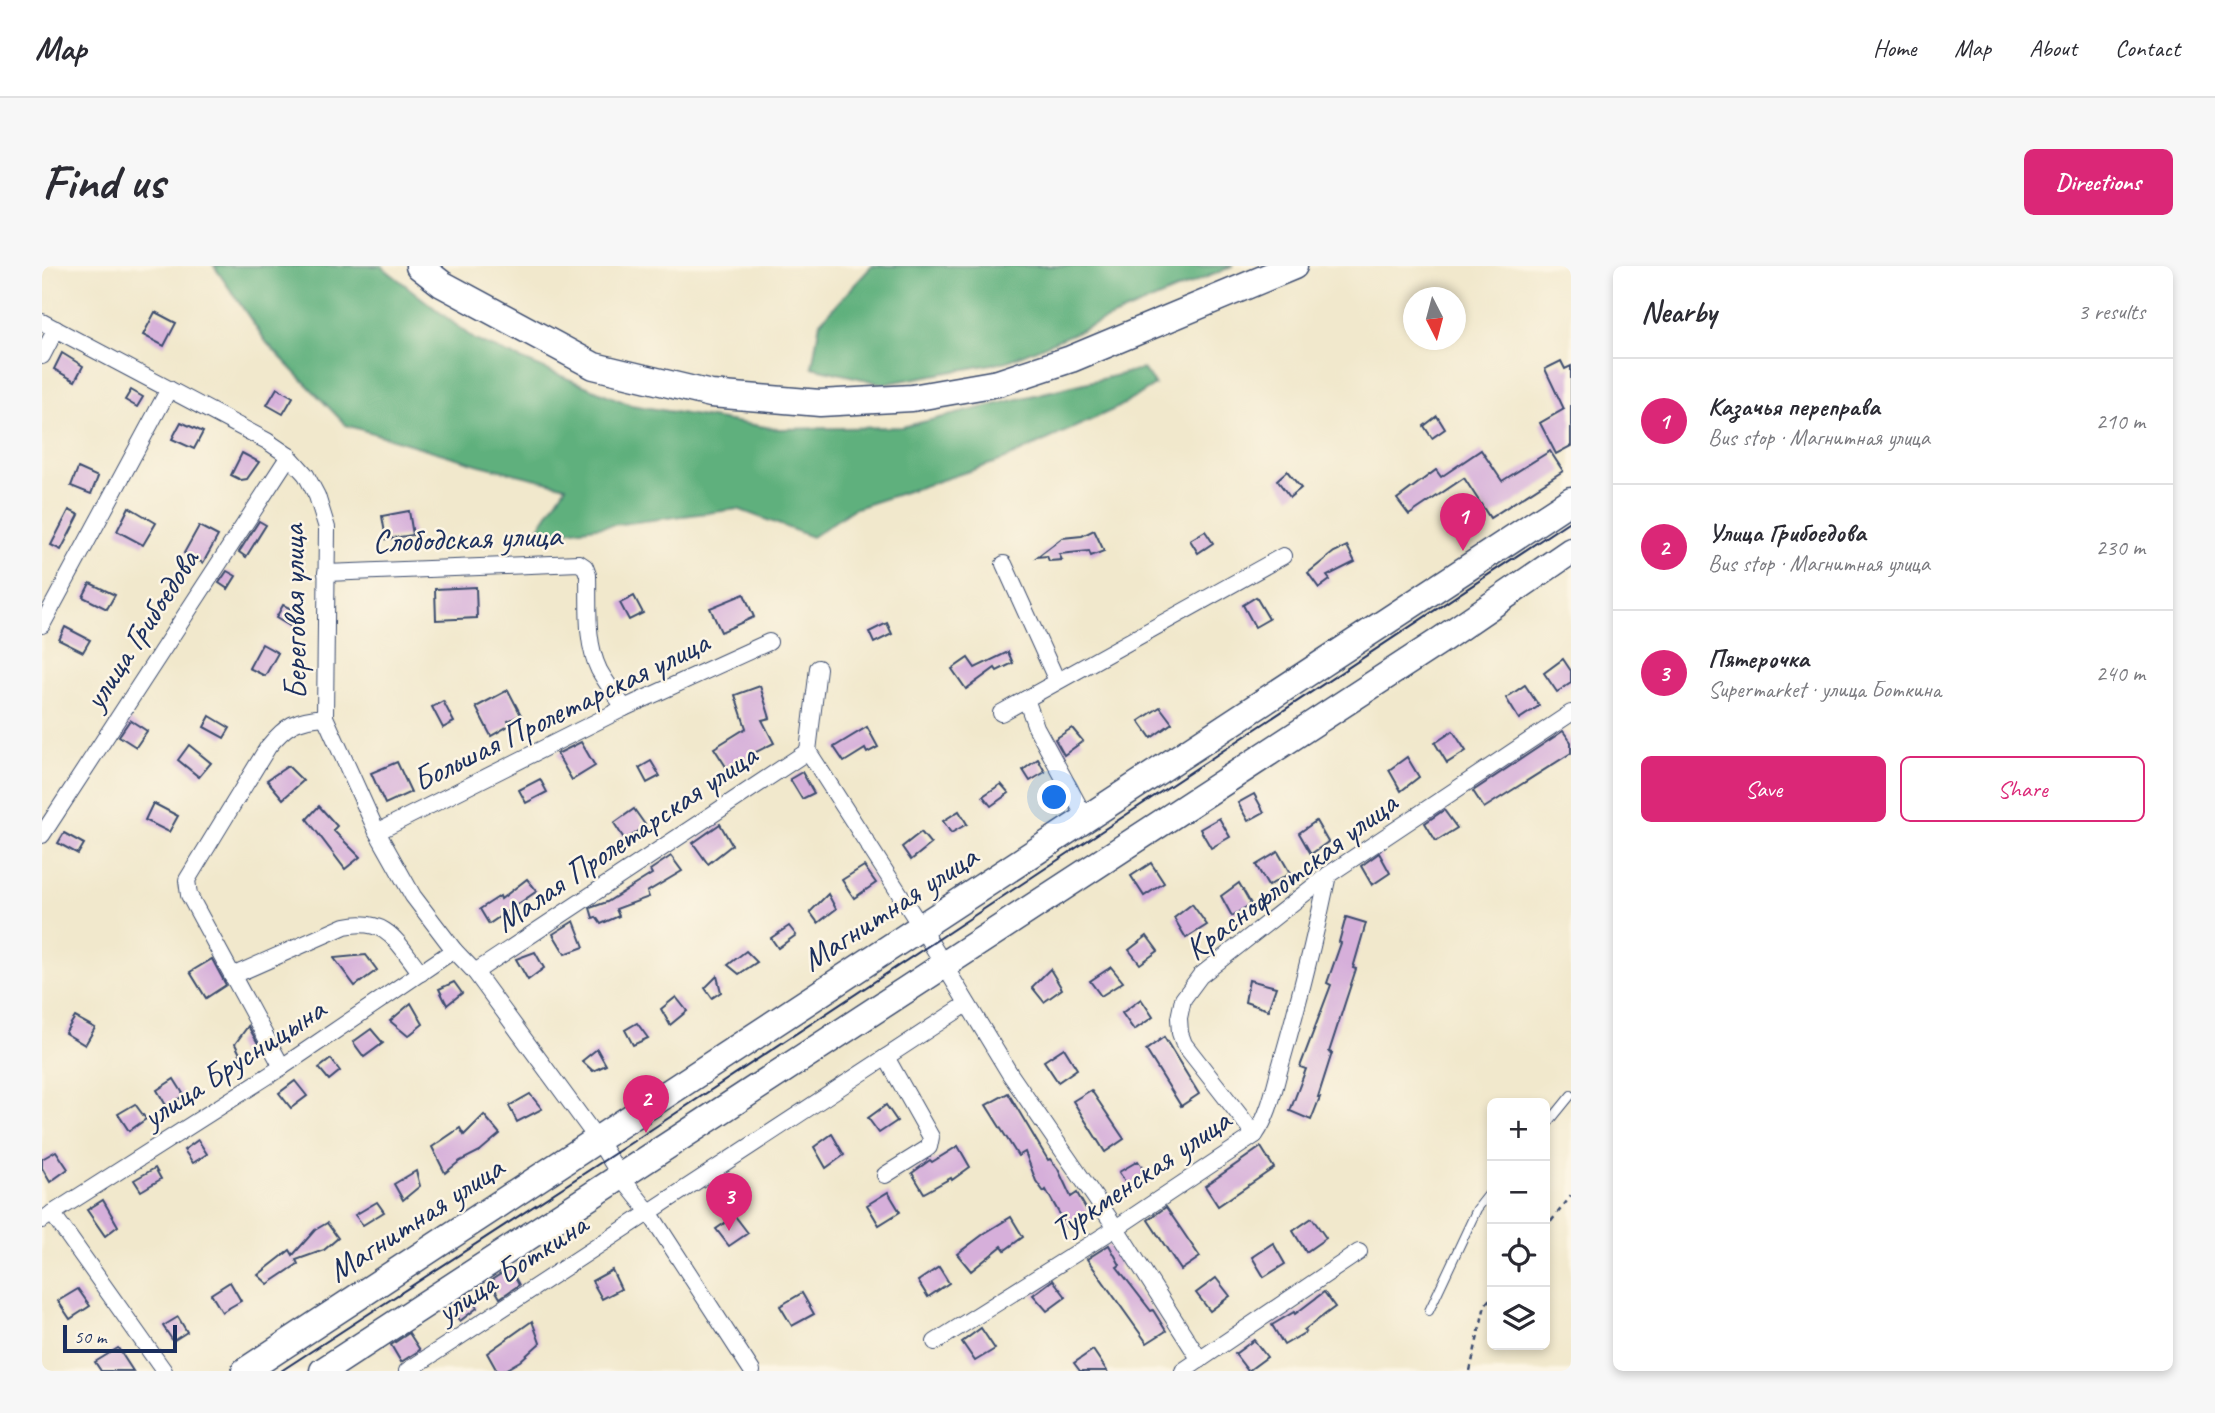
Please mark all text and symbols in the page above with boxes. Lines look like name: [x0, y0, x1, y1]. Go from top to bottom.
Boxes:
text: Map: [35, 27, 86, 69]
text: Home: [1873, 33, 1916, 63]
text: Map: [1954, 33, 1991, 63]
text: About: [2029, 33, 2077, 63]
text: Contact: [2115, 33, 2180, 63]
button: Directions: [2024, 149, 2173, 215]
text: Find us: [42, 151, 164, 213]
north arrow: [1403, 287, 1466, 350]
text: Nearby: [1641, 293, 1717, 331]
text: 3 results: [2078, 297, 2145, 326]
text: Казачья переправа: [1708, 390, 1880, 423]
text: 1: [1659, 407, 1669, 436]
text: 210 m: [2096, 407, 2145, 436]
text: Bus stop · Магнитная улица: [1708, 423, 1930, 452]
pin: 1: [1440, 493, 1486, 551]
street label: Слободская улица: [372, 514, 565, 562]
text: Улица Грибоедова: [1708, 516, 1866, 549]
street label: Береговая улица: [271, 522, 317, 700]
text: 2: [1659, 533, 1669, 562]
text: 230 m: [2096, 533, 2145, 562]
street label: улица Грибоедова: [72, 540, 209, 719]
text: Bus stop · Магнитная улица: [1708, 549, 1930, 578]
street label: Большая Пролетарская улица: [405, 620, 717, 801]
text: Пятерочка: [1708, 642, 1809, 675]
text: 3: [1659, 659, 1669, 688]
text: 240 m: [2096, 659, 2145, 688]
text: Supermarket · улица Боткина: [1708, 675, 1941, 704]
street label: Малая Пролетарская улица: [486, 733, 766, 941]
button: Save: [1641, 756, 1886, 822]
button: Share: [1900, 756, 2145, 822]
your location: [1037, 780, 1071, 814]
street label: Краснофлотская улица: [1176, 781, 1407, 969]
street label: Магнитная улица: [794, 834, 988, 980]
street label: улица Брусницына: [132, 987, 335, 1139]
pin: 2: [623, 1075, 669, 1133]
street label: Туркменская улица: [1042, 1098, 1241, 1250]
map controls: [1487, 1098, 1550, 1350]
button: +: [1487, 1098, 1550, 1161]
street label: Магнитная улица: [320, 1145, 514, 1291]
button: −: [1487, 1161, 1550, 1224]
pin: 3: [706, 1173, 752, 1231]
street label: улица Боткина: [426, 1202, 597, 1333]
button: locate: [1487, 1224, 1550, 1287]
button: layers: [1487, 1287, 1550, 1350]
scale bar: [63, 1322, 177, 1354]
text: 50 m: [74, 1325, 106, 1349]

